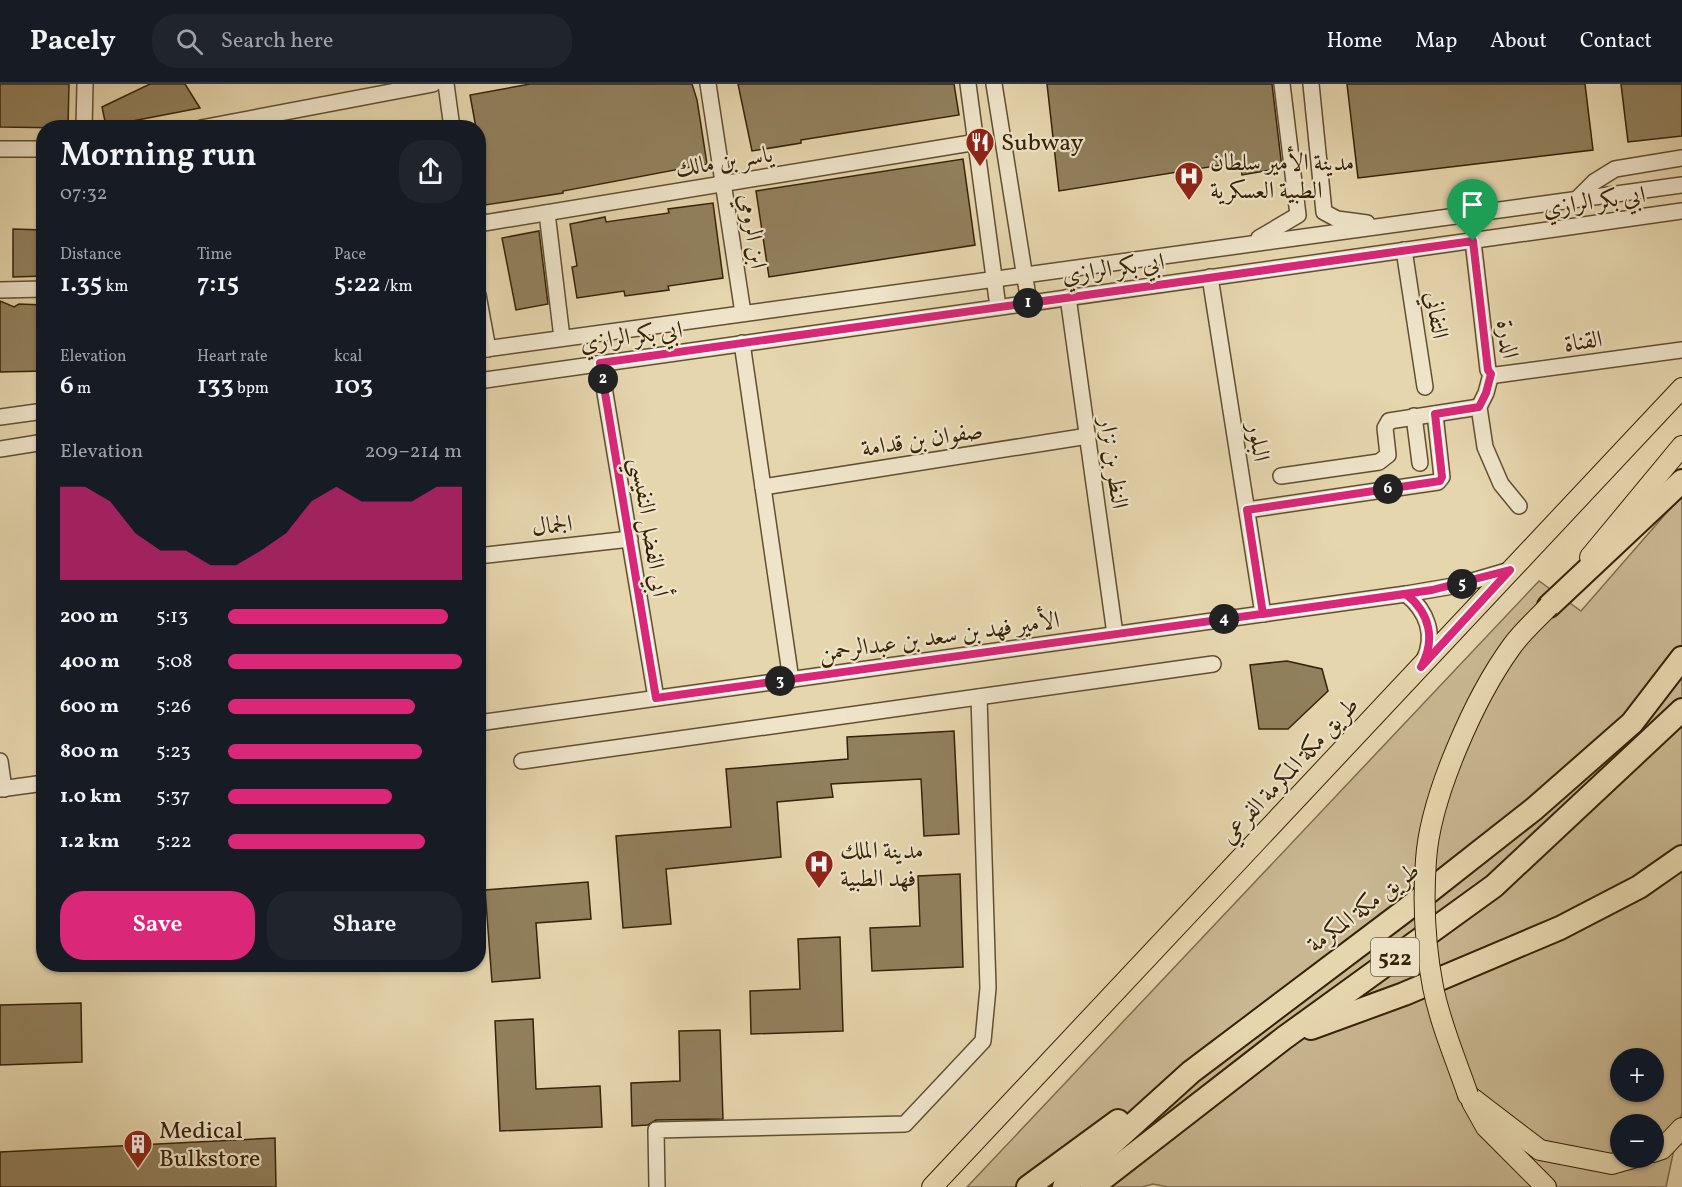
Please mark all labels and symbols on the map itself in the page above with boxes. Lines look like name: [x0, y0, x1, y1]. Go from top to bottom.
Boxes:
restaurant icon: Subway: [964, 126, 996, 168]
place label: Subway: [1001, 127, 1083, 161]
street label: ياسر بن مالك: [673, 138, 777, 187]
place label: مدينة الأمير سلطان الطبية العسكرية: [1210, 146, 1354, 209]
hospital icon: مدينة الأمير سلطان الطبية العسكرية: [1173, 160, 1205, 202]
pin: [1447, 179, 1498, 241]
street label: ابي بكر الرازي: [1541, 179, 1648, 227]
street label: ابن الرومي: [728, 191, 774, 271]
street label: ابي بكر الرازي: [1060, 246, 1167, 294]
pin: 1: [1013, 288, 1043, 318]
street label: التفاني: [1415, 289, 1456, 341]
street label: ابي بكر الرازي: [578, 314, 685, 362]
street label: الدرة: [1486, 318, 1526, 361]
street label: القناة: [1562, 323, 1605, 363]
pin: 2: [588, 364, 618, 394]
street label: النظر بن نزار: [1088, 413, 1135, 511]
street label: صفوان بن قدامة: [859, 415, 986, 467]
street label: البلور: [1237, 419, 1277, 464]
street label: أبي الفضل النفيسي: [617, 455, 678, 600]
pin: 6: [1373, 474, 1403, 504]
street label: الجمال: [530, 508, 574, 546]
pin: 5: [1447, 569, 1477, 599]
street label: الأمير فهد بن سعد بن عبدالرحمن: [817, 603, 1062, 672]
pin: 4: [1209, 604, 1239, 634]
pin: 3: [765, 666, 795, 696]
street label: طريق مكة المكرمة الفرعي: [1213, 690, 1368, 853]
place label: مدينة الملك فهد الطبية: [840, 835, 924, 897]
hospital icon: مدينة الملك فهد الطبية: [803, 848, 835, 890]
street label: طريق مكة المكرمة: [1301, 855, 1428, 962]
road number: 522: [1371, 938, 1419, 976]
place label: Medical Bulkstore: [159, 1115, 260, 1177]
building icon: Medical Bulkstore: [122, 1128, 154, 1170]

